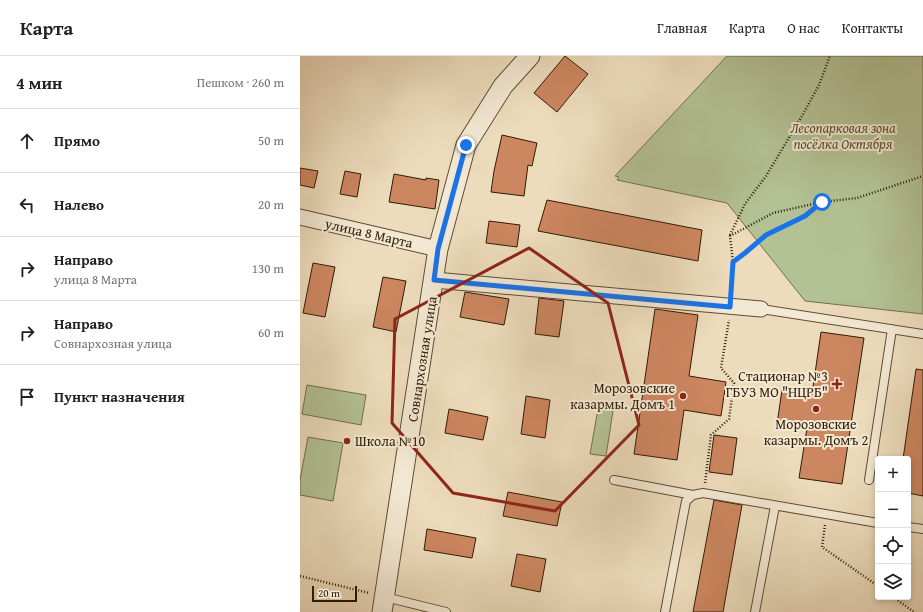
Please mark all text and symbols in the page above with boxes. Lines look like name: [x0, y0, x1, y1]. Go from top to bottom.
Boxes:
text: Карта: [20, 14, 73, 42]
text: Главная: [657, 18, 707, 38]
text: Карта: [729, 18, 765, 38]
text: О нас: [787, 18, 820, 38]
text: Контакты: [842, 18, 903, 38]
text: 4 мин: [16, 70, 62, 95]
text: Пешком · 260 m: [197, 73, 284, 92]
park label: Лесопарковая зона посёлка Октября: [790, 118, 896, 154]
icon: ahead: [16, 130, 38, 152]
text: Прямо: [54, 130, 100, 151]
text: 50 m: [258, 131, 284, 150]
route end: [457, 136, 475, 154]
route start: [813, 193, 831, 211]
icon: left: [16, 194, 38, 216]
text: Налево: [54, 194, 104, 215]
text: 20 m: [258, 195, 284, 214]
street label: улица 8 Марта: [322, 213, 415, 253]
text: Направо: [54, 249, 113, 270]
icon: right: [16, 258, 38, 280]
text: 130 m: [252, 259, 284, 278]
text: улица 8 Марта: [54, 270, 137, 289]
street label: Совнархозная улица: [402, 294, 442, 423]
text: Направо: [54, 313, 113, 334]
icon: right: [16, 322, 38, 344]
text: 60 m: [258, 323, 284, 342]
text: Совнархозная улица: [54, 334, 172, 353]
place label: Стационар №3 ГБУЗ МО "НЦРБ": [726, 366, 828, 402]
place label: Морозовские казармы. Домъ 1: [570, 378, 675, 414]
marker: Стационар №3 ГБУЗ МО "НЦРБ": [831, 378, 843, 390]
icon: arrive: [16, 386, 38, 408]
text: Пункт назначения: [54, 386, 185, 407]
marker: Морозовские казармы. Домъ 1: [678, 391, 688, 401]
marker: Морозовские казармы. Домъ 2: [811, 404, 821, 414]
place label: Морозовские казармы. Домъ 2: [764, 414, 868, 450]
place label: Школа №10: [355, 431, 426, 451]
marker: Школа №10: [342, 436, 352, 446]
map controls: [875, 456, 911, 600]
button: +: [875, 456, 911, 492]
button: −: [875, 492, 911, 528]
button: locate: [875, 528, 911, 564]
button: layers: [875, 564, 911, 600]
scale bar: [312, 584, 357, 603]
text: 20 m: [318, 585, 340, 601]

